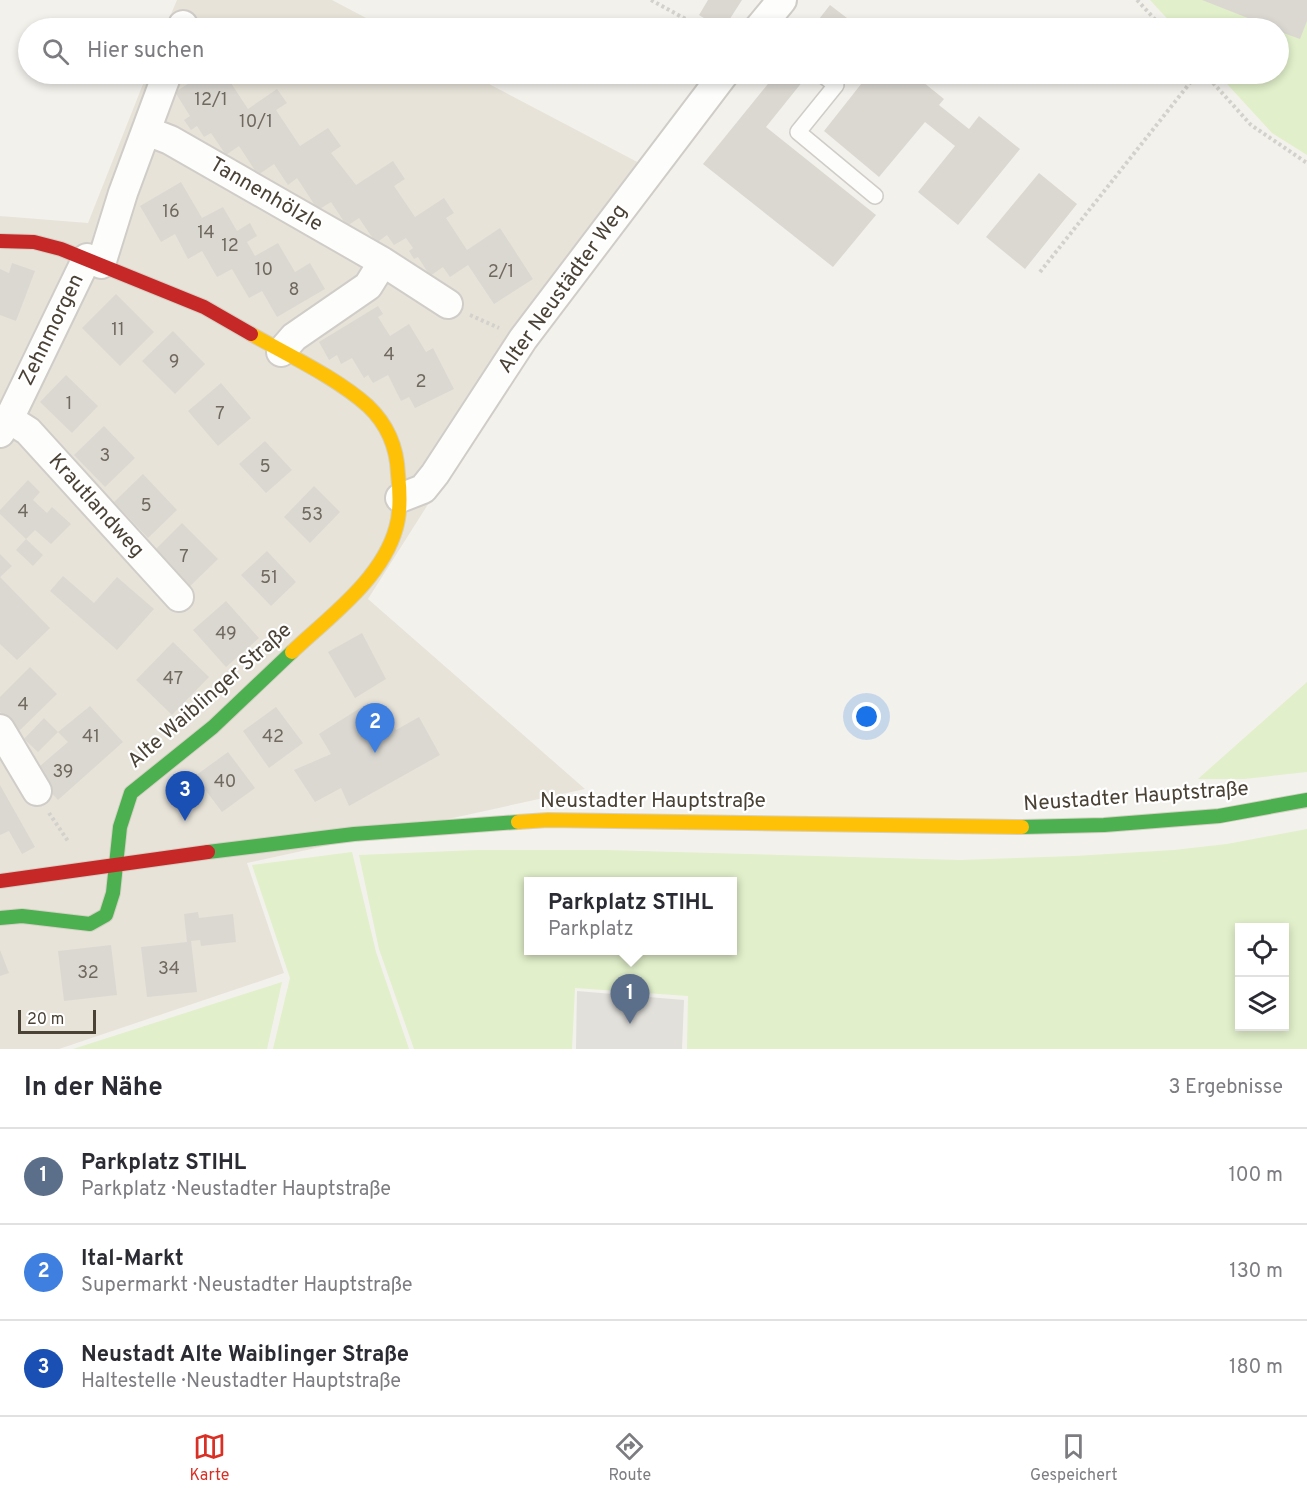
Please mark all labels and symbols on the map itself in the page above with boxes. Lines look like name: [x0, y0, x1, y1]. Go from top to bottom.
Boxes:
house number: 12/1: [194, 89, 228, 112]
house number: 10/1: [239, 111, 273, 134]
street label: Tannenhölzle: [204, 152, 328, 238]
street label: Alter Neustädter Weg: [492, 199, 634, 379]
house number: 16: [162, 201, 180, 224]
house number: 14: [197, 222, 215, 245]
house number: 12: [221, 235, 239, 258]
house number: 10: [255, 259, 273, 282]
house number: 2/1: [488, 261, 514, 284]
street label: Zehnmorgen: [13, 270, 91, 390]
house number: 8: [289, 279, 300, 302]
house number: 11: [111, 319, 125, 342]
house number: 4: [383, 344, 395, 367]
house number: 9: [169, 351, 179, 374]
house number: 2: [415, 371, 427, 394]
house number: 1: [66, 393, 72, 416]
house number: 7: [215, 403, 225, 426]
house number: 3: [100, 445, 110, 468]
street label: Krautlandweg: [42, 448, 150, 564]
house number: 5: [259, 456, 271, 479]
house number: 5: [140, 495, 152, 518]
house number: 4: [17, 501, 29, 524]
house number: 53: [301, 504, 323, 527]
house number: 7: [179, 546, 189, 569]
house number: 51: [260, 567, 278, 590]
street label: Alte Waiblinger Straße: [122, 617, 298, 775]
house number: 49: [215, 623, 237, 646]
house number: 47: [163, 668, 183, 691]
house number: 4: [17, 694, 29, 717]
your location: [852, 702, 881, 731]
pin: 2: [356, 704, 394, 753]
house number: 41: [82, 726, 100, 749]
house number: 42: [262, 726, 284, 749]
house number: 39: [52, 761, 74, 784]
house number: 40: [214, 771, 236, 794]
pin: 3: [166, 772, 204, 821]
street label: Neustadter Hauptstraße: [1022, 776, 1250, 818]
street label: Neustadter Hauptstraße: [540, 788, 766, 815]
house number: 34: [158, 958, 180, 981]
house number: 32: [77, 962, 99, 985]
pin: 1: [610, 974, 650, 1024]
scale bar: [18, 1007, 96, 1034]

